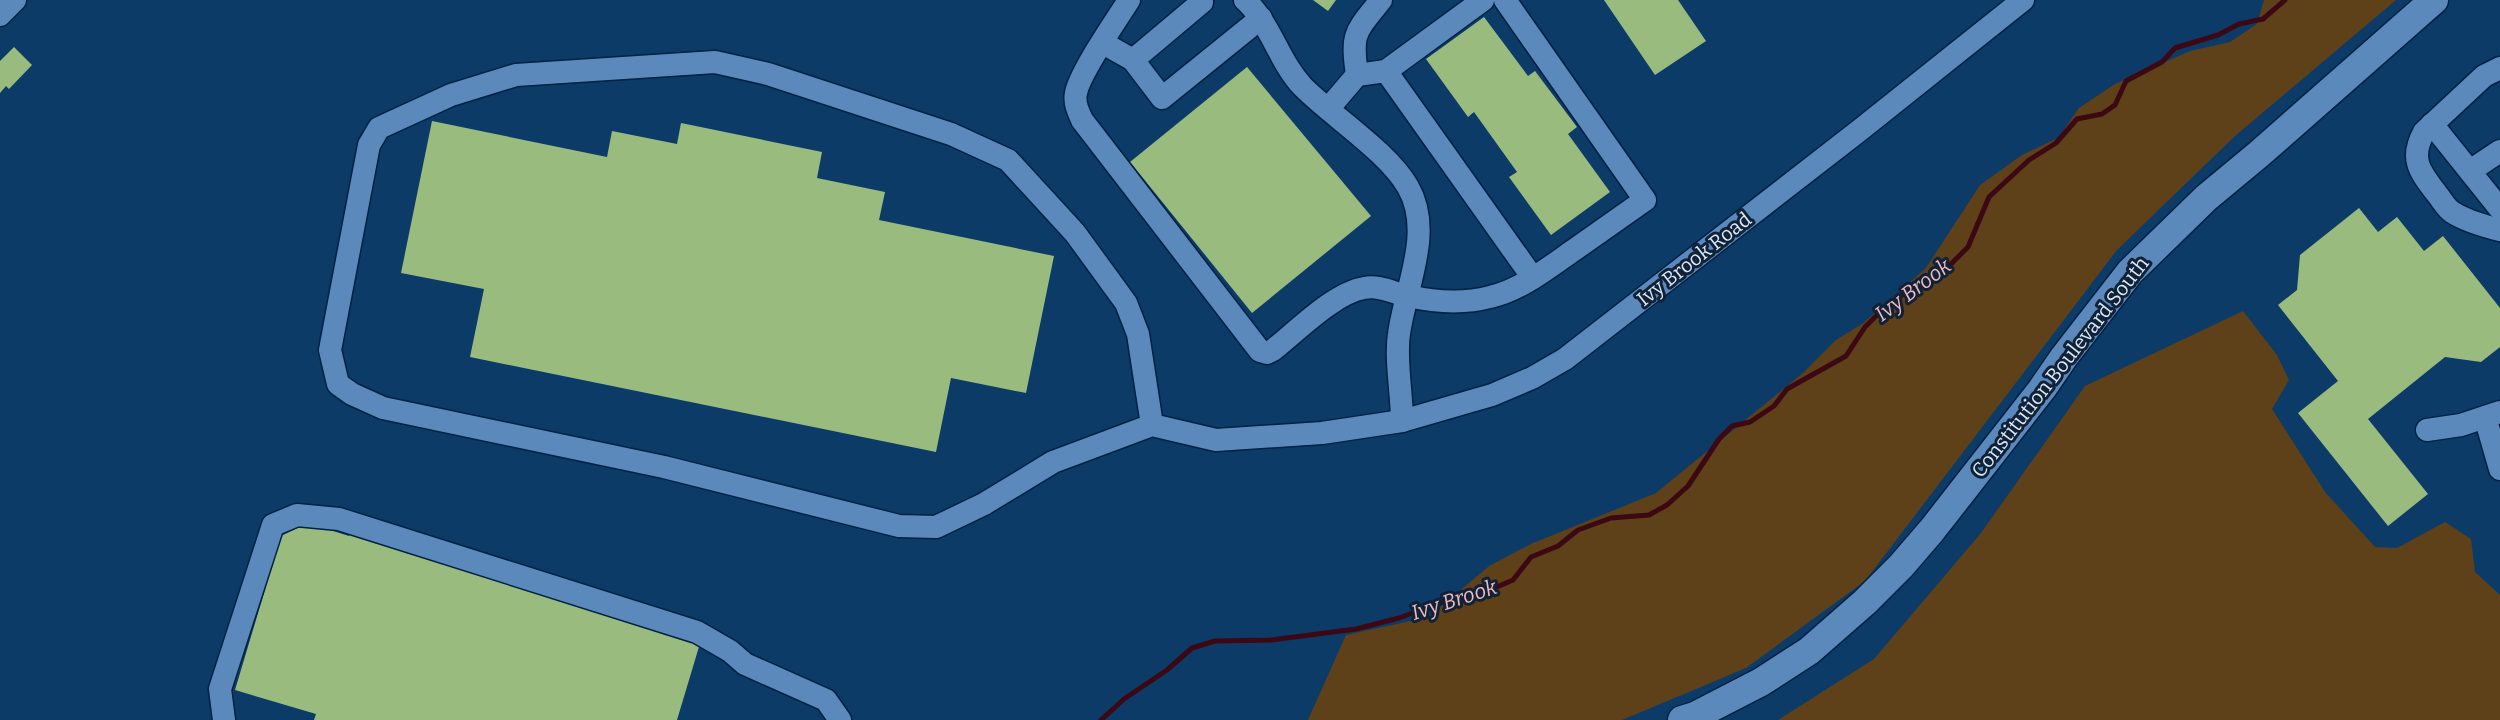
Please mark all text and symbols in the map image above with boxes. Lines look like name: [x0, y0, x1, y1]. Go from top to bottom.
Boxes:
street label: Ivy Brook Road: [1632, 207, 1756, 311]
street label: Constitution Boulevard South: [1966, 251, 2154, 482]
water label: Ivy Brook: [1870, 253, 1957, 327]
water label: Ivy Brook: [1408, 574, 1501, 626]

